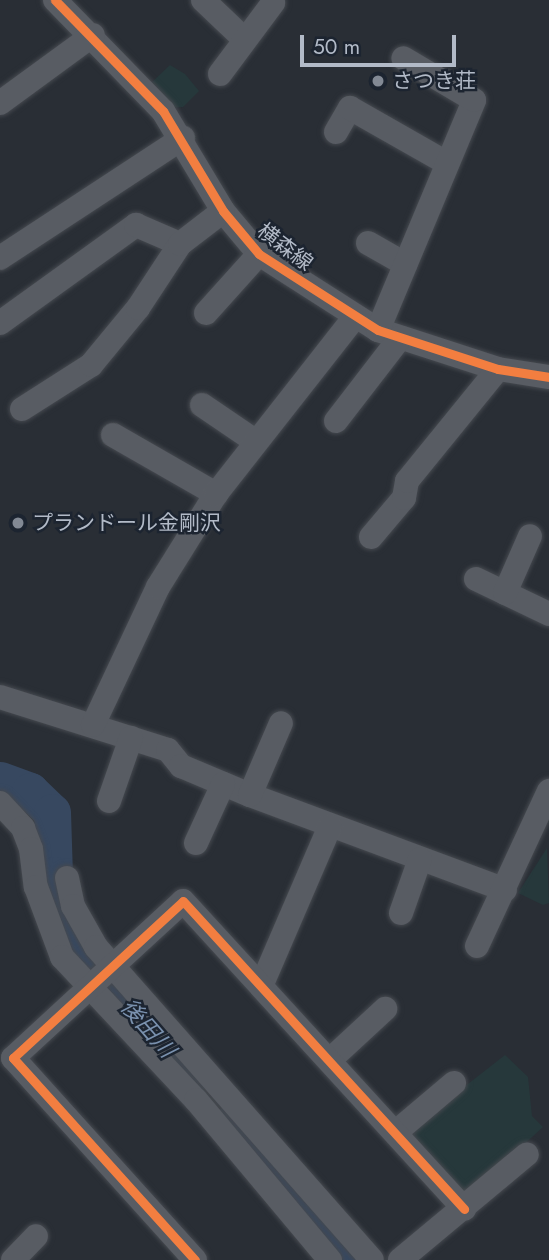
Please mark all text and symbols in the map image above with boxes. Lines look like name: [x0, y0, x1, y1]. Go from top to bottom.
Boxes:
scale bar: [304, 21, 460, 65]
text: 50 m: [313, 32, 360, 62]
place label: さつき荘: [392, 68, 476, 94]
marker: さつき荘: [370, 73, 386, 89]
street label: 横森線: [252, 218, 318, 276]
place label: プランドール金剛沢: [32, 510, 221, 536]
marker: プランドール金剛沢: [10, 515, 26, 531]
water label: 後田川: [115, 993, 181, 1063]

